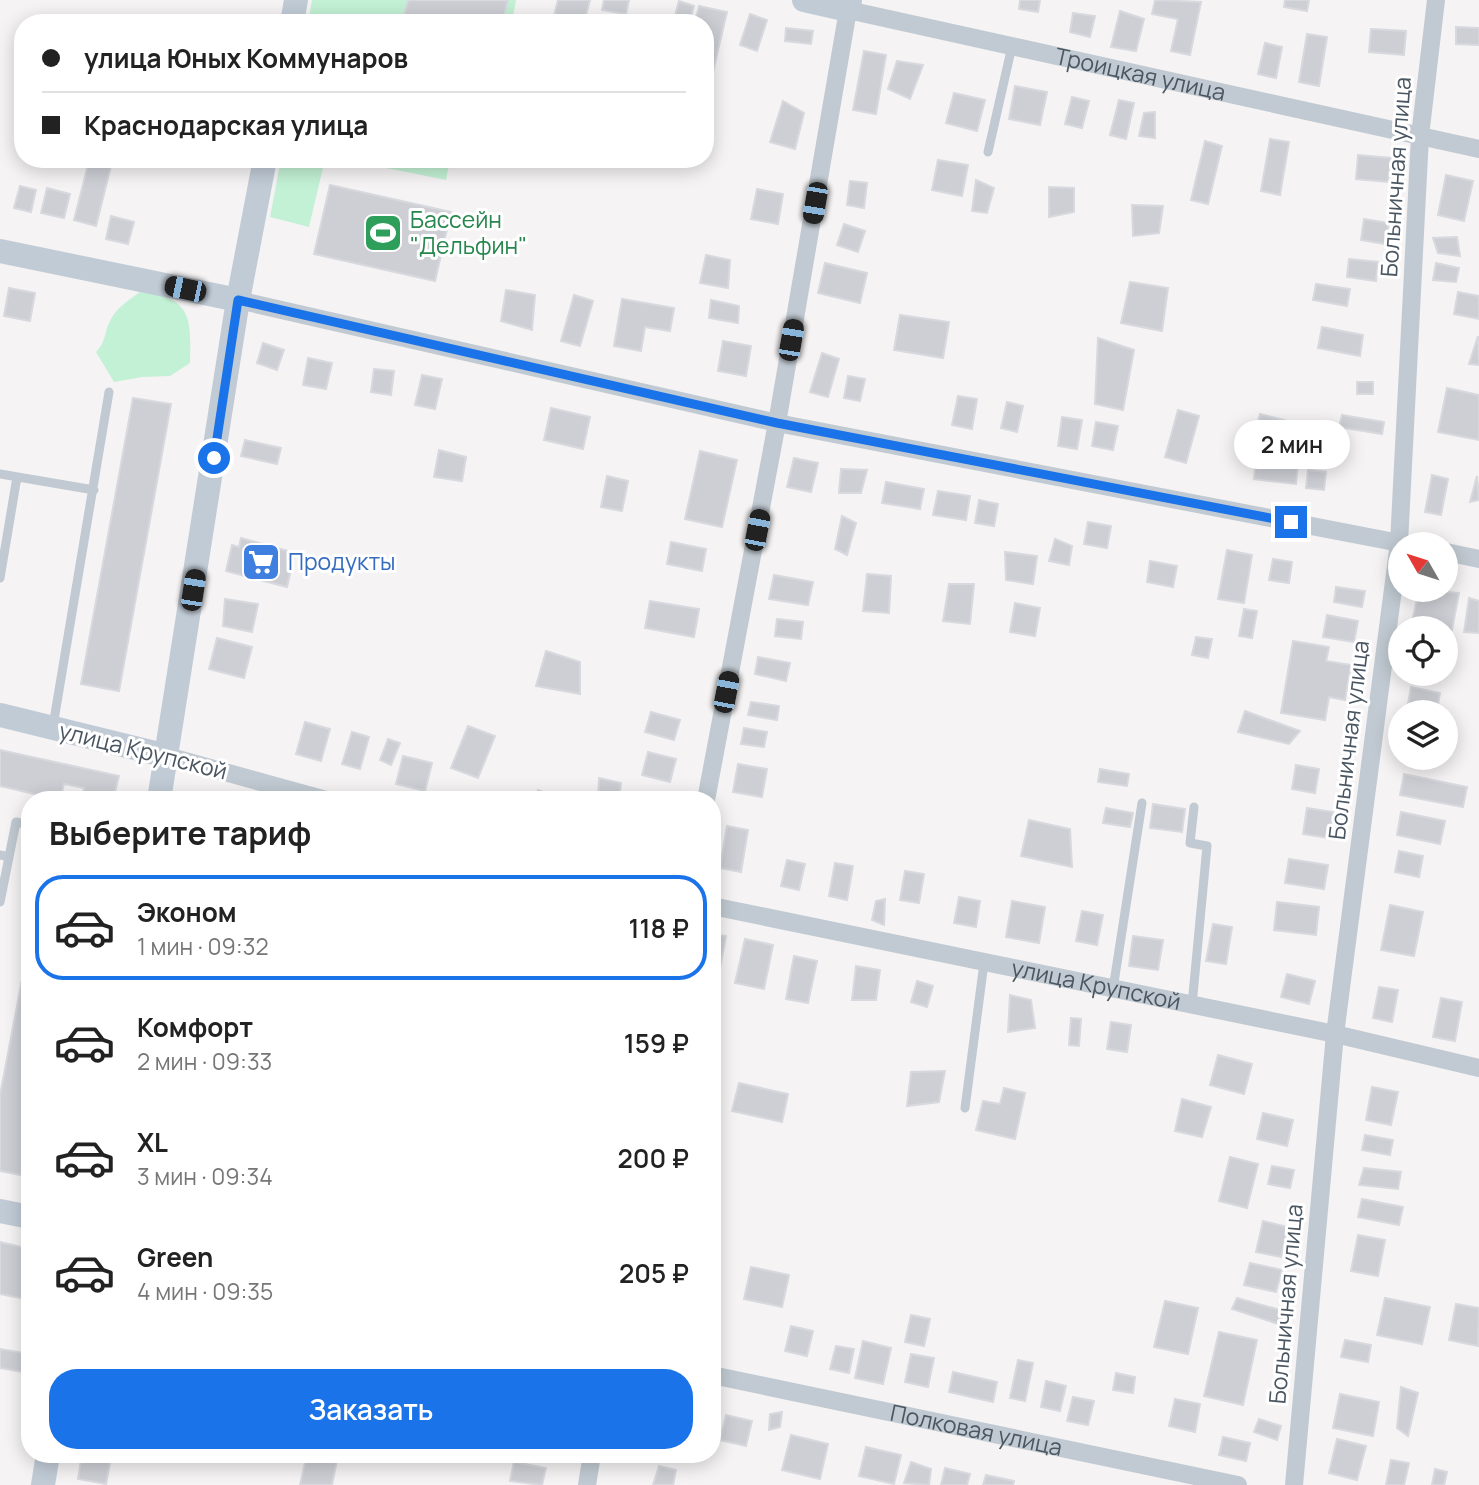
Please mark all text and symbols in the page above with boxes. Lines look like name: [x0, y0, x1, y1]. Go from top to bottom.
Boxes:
street label: Троицкая улица: [1052, 39, 1229, 108]
text: улица Юных Коммунаров: [84, 40, 408, 76]
street label: Больничная улица: [1372, 76, 1418, 278]
text: Краснодарская улица: [84, 107, 368, 143]
car: [802, 180, 829, 226]
place label: Бассейн "Дельфин": [410, 203, 527, 261]
sports icon: Бассейн "Дельфин": [362, 212, 404, 254]
car: [163, 274, 208, 304]
car: [778, 317, 805, 363]
callout: 2 мин: [1233, 420, 1349, 470]
text: 2 мин: [1261, 428, 1323, 460]
route start: [198, 442, 230, 474]
route end: [1275, 506, 1307, 538]
car: [743, 507, 772, 553]
north arrow: [1388, 532, 1458, 602]
map controls: [1388, 532, 1458, 770]
supermarket icon: Продукты: [240, 541, 282, 583]
place label: Продукты: [288, 545, 396, 577]
car: [180, 568, 207, 612]
button: locate: [1388, 616, 1458, 686]
street label: Больничная улица: [1320, 638, 1376, 841]
car: [712, 669, 741, 715]
button: layers: [1388, 700, 1458, 770]
street label: улица Крупской: [56, 714, 231, 786]
text: Выберите тариф: [49, 811, 311, 855]
text: Эконом: [137, 894, 237, 930]
icon: car: [53, 896, 116, 959]
text: 118 ₽: [629, 910, 689, 946]
text: 1 мин · 09:32: [137, 930, 269, 962]
street label: улица Крупской: [1009, 951, 1184, 1017]
text: Комфорт: [137, 1009, 253, 1045]
icon: car: [53, 1011, 116, 1074]
text: 159 ₽: [624, 1025, 689, 1061]
text: 2 мин · 09:33: [137, 1045, 272, 1077]
text: XL: [137, 1124, 168, 1160]
icon: car: [53, 1126, 116, 1189]
text: 200 ₽: [617, 1140, 689, 1176]
text: 3 мин · 09:34: [137, 1160, 273, 1192]
street label: Больничная улица: [1260, 1203, 1310, 1405]
text: Green: [137, 1239, 213, 1275]
icon: car: [53, 1241, 116, 1304]
text: 205 ₽: [619, 1255, 689, 1291]
text: 4 мин · 09:35: [137, 1275, 273, 1307]
button: Заказать: [49, 1369, 693, 1449]
street label: Полковая улица: [888, 1396, 1065, 1463]

